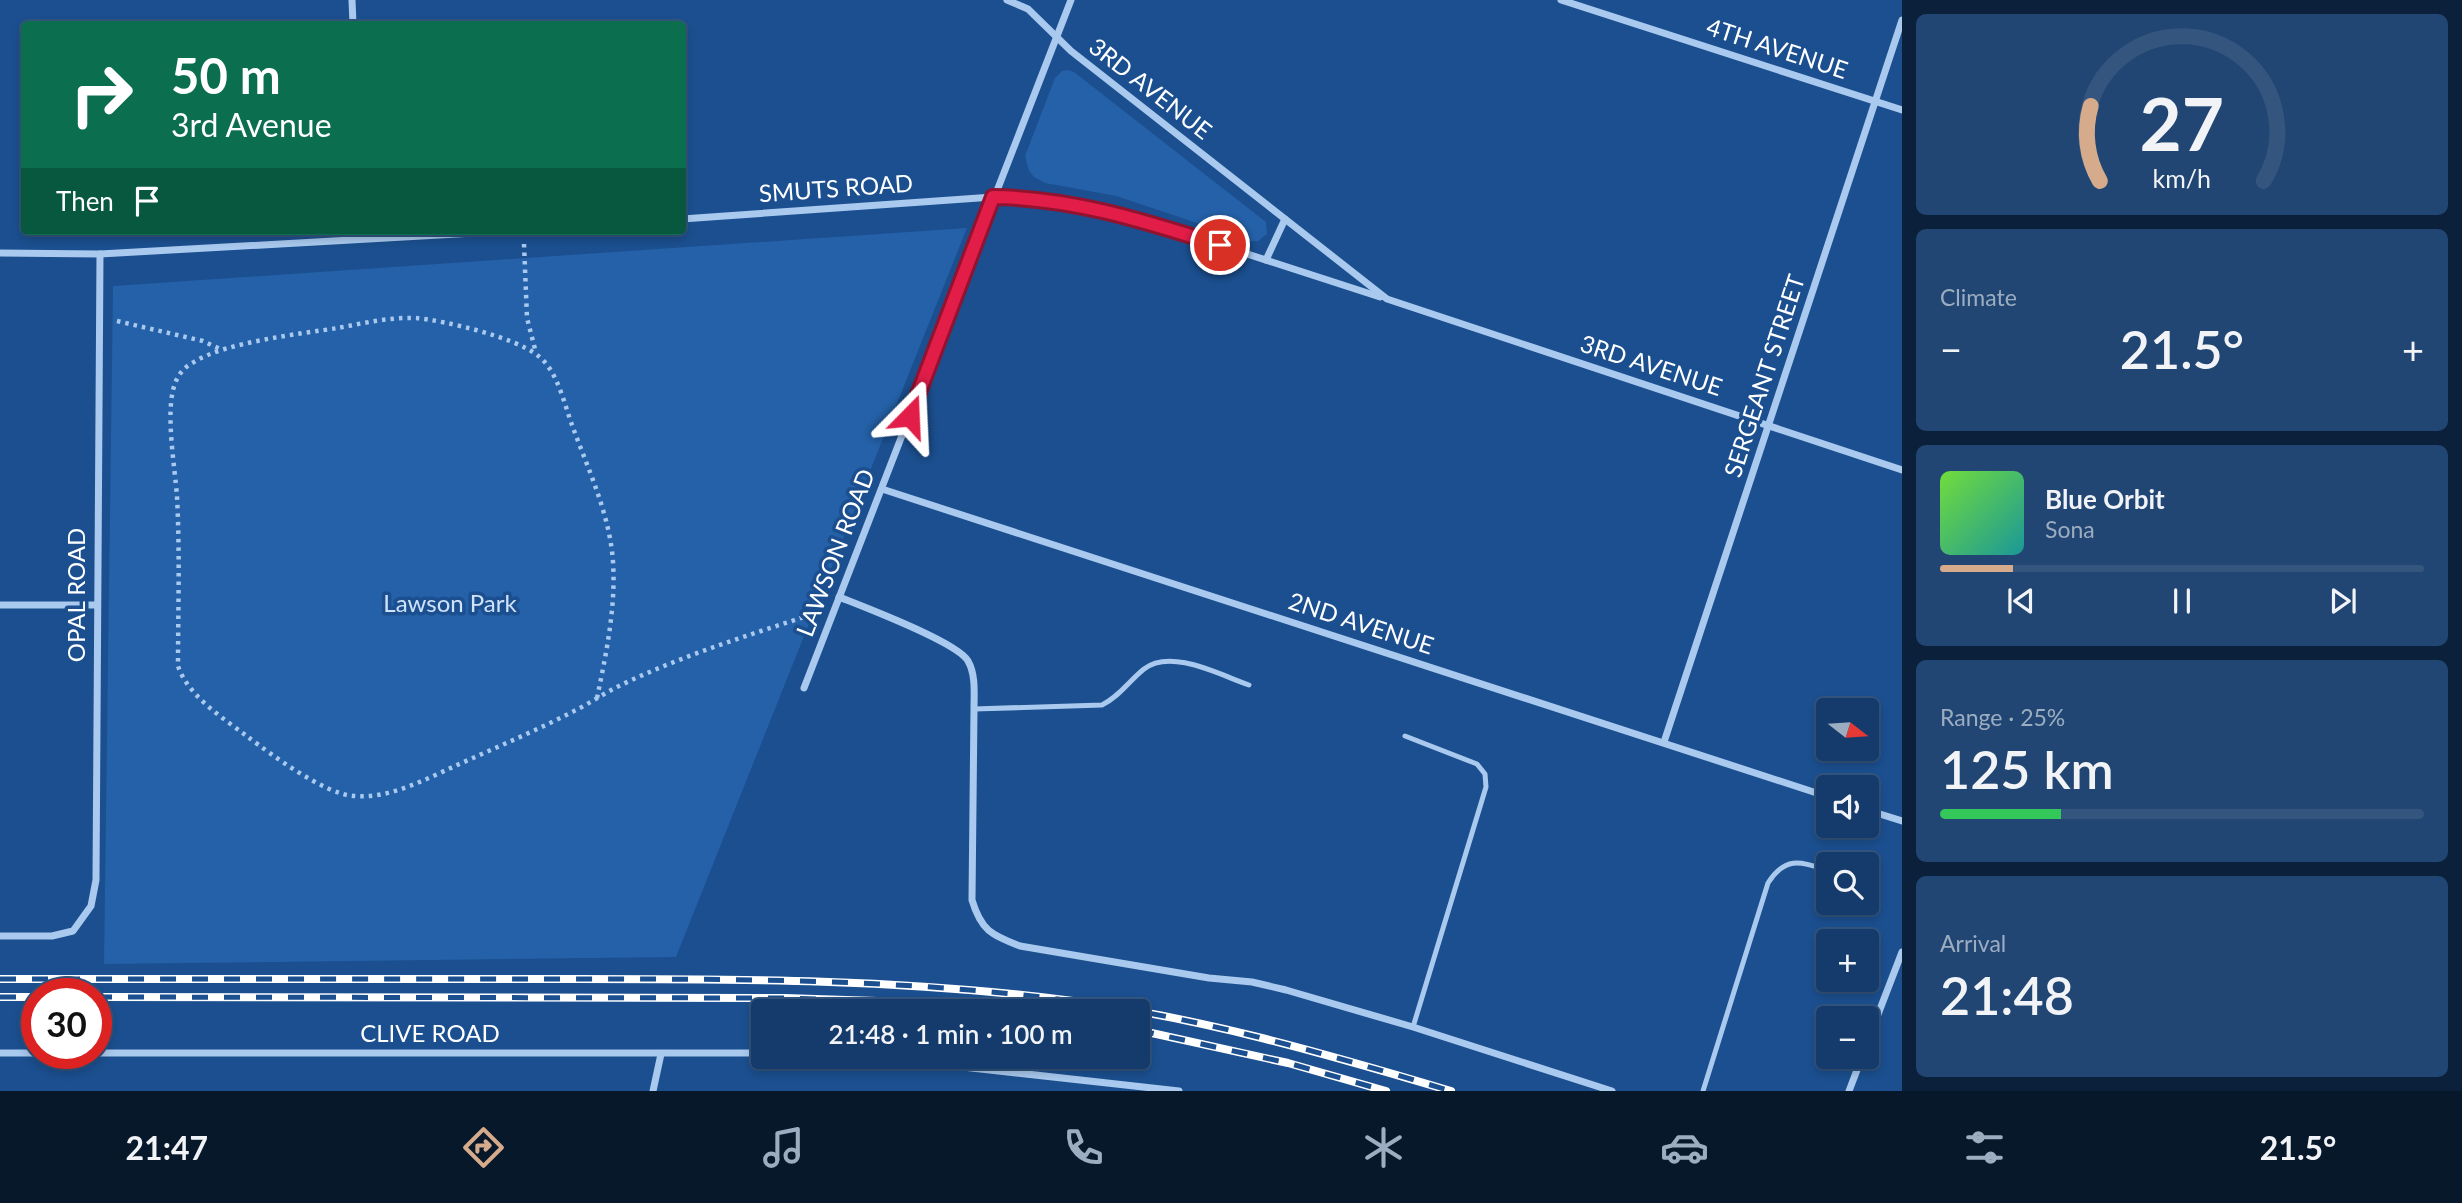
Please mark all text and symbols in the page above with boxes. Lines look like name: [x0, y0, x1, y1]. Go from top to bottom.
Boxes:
street label: 4TH AVENUE: [1703, 11, 1852, 84]
street label: 3RD AVENUE: [1084, 31, 1218, 145]
text: 50 m: [171, 46, 281, 104]
icon: right: [56, 49, 147, 140]
text: 27: [2140, 79, 2224, 167]
text: 3rd Avenue: [171, 105, 332, 144]
text: km/h: [2153, 163, 2211, 193]
street label: SMUTS ROAD: [758, 168, 914, 207]
icon: arrive: [128, 182, 166, 220]
text: Then: [56, 185, 114, 217]
pin: [1190, 215, 1250, 275]
icon: arrive: [1201, 226, 1239, 264]
street label: SERGEANT STREET: [1717, 271, 1810, 481]
text: Climate: [1940, 283, 2017, 311]
text: 21.5°: [2120, 318, 2244, 380]
text: −: [1940, 326, 1962, 372]
text: +: [2402, 326, 2424, 372]
street label: 3RD AVENUE: [1577, 328, 1726, 401]
position arrow: [873, 379, 947, 453]
street label: LAWSON ROAD: [789, 465, 880, 640]
text: Blue Orbit: [2045, 483, 2165, 515]
text: Sona: [2045, 515, 2095, 543]
street label: OPAL ROAD: [61, 528, 90, 662]
icon: previous: [2002, 582, 2040, 620]
icon: pause: [2163, 582, 2201, 620]
icon: next: [2324, 582, 2362, 620]
street label: 2ND AVENUE: [1285, 585, 1438, 660]
park label: Lawson Park: [383, 588, 517, 617]
north arrow: [1816, 698, 1880, 761]
map controls: [1816, 698, 1879, 1069]
text: Range · 25%: [1940, 703, 2065, 731]
text: 125 km: [1940, 738, 2114, 800]
button: sound: [1816, 775, 1879, 838]
button: search: [1816, 852, 1879, 915]
button: +: [1816, 929, 1879, 992]
text: Arrival: [1940, 929, 2006, 957]
text: 21:48: [1940, 964, 2074, 1026]
speed limit sign: 30: [21, 978, 112, 1069]
button: −: [1816, 1006, 1879, 1069]
street label: CLIVE ROAD: [360, 1018, 500, 1047]
text: 21:48 · 1 min · 100 m: [828, 1018, 1073, 1050]
icon: directions: [459, 1123, 508, 1172]
icon: music: [759, 1123, 808, 1172]
icon: phone: [1059, 1123, 1108, 1172]
icon: climate: [1359, 1123, 1408, 1172]
icon: car: [1660, 1123, 1709, 1172]
icon: filters: [1960, 1123, 2009, 1172]
text: 21:47: [126, 1128, 208, 1167]
text: 21.5°: [2260, 1128, 2336, 1167]

